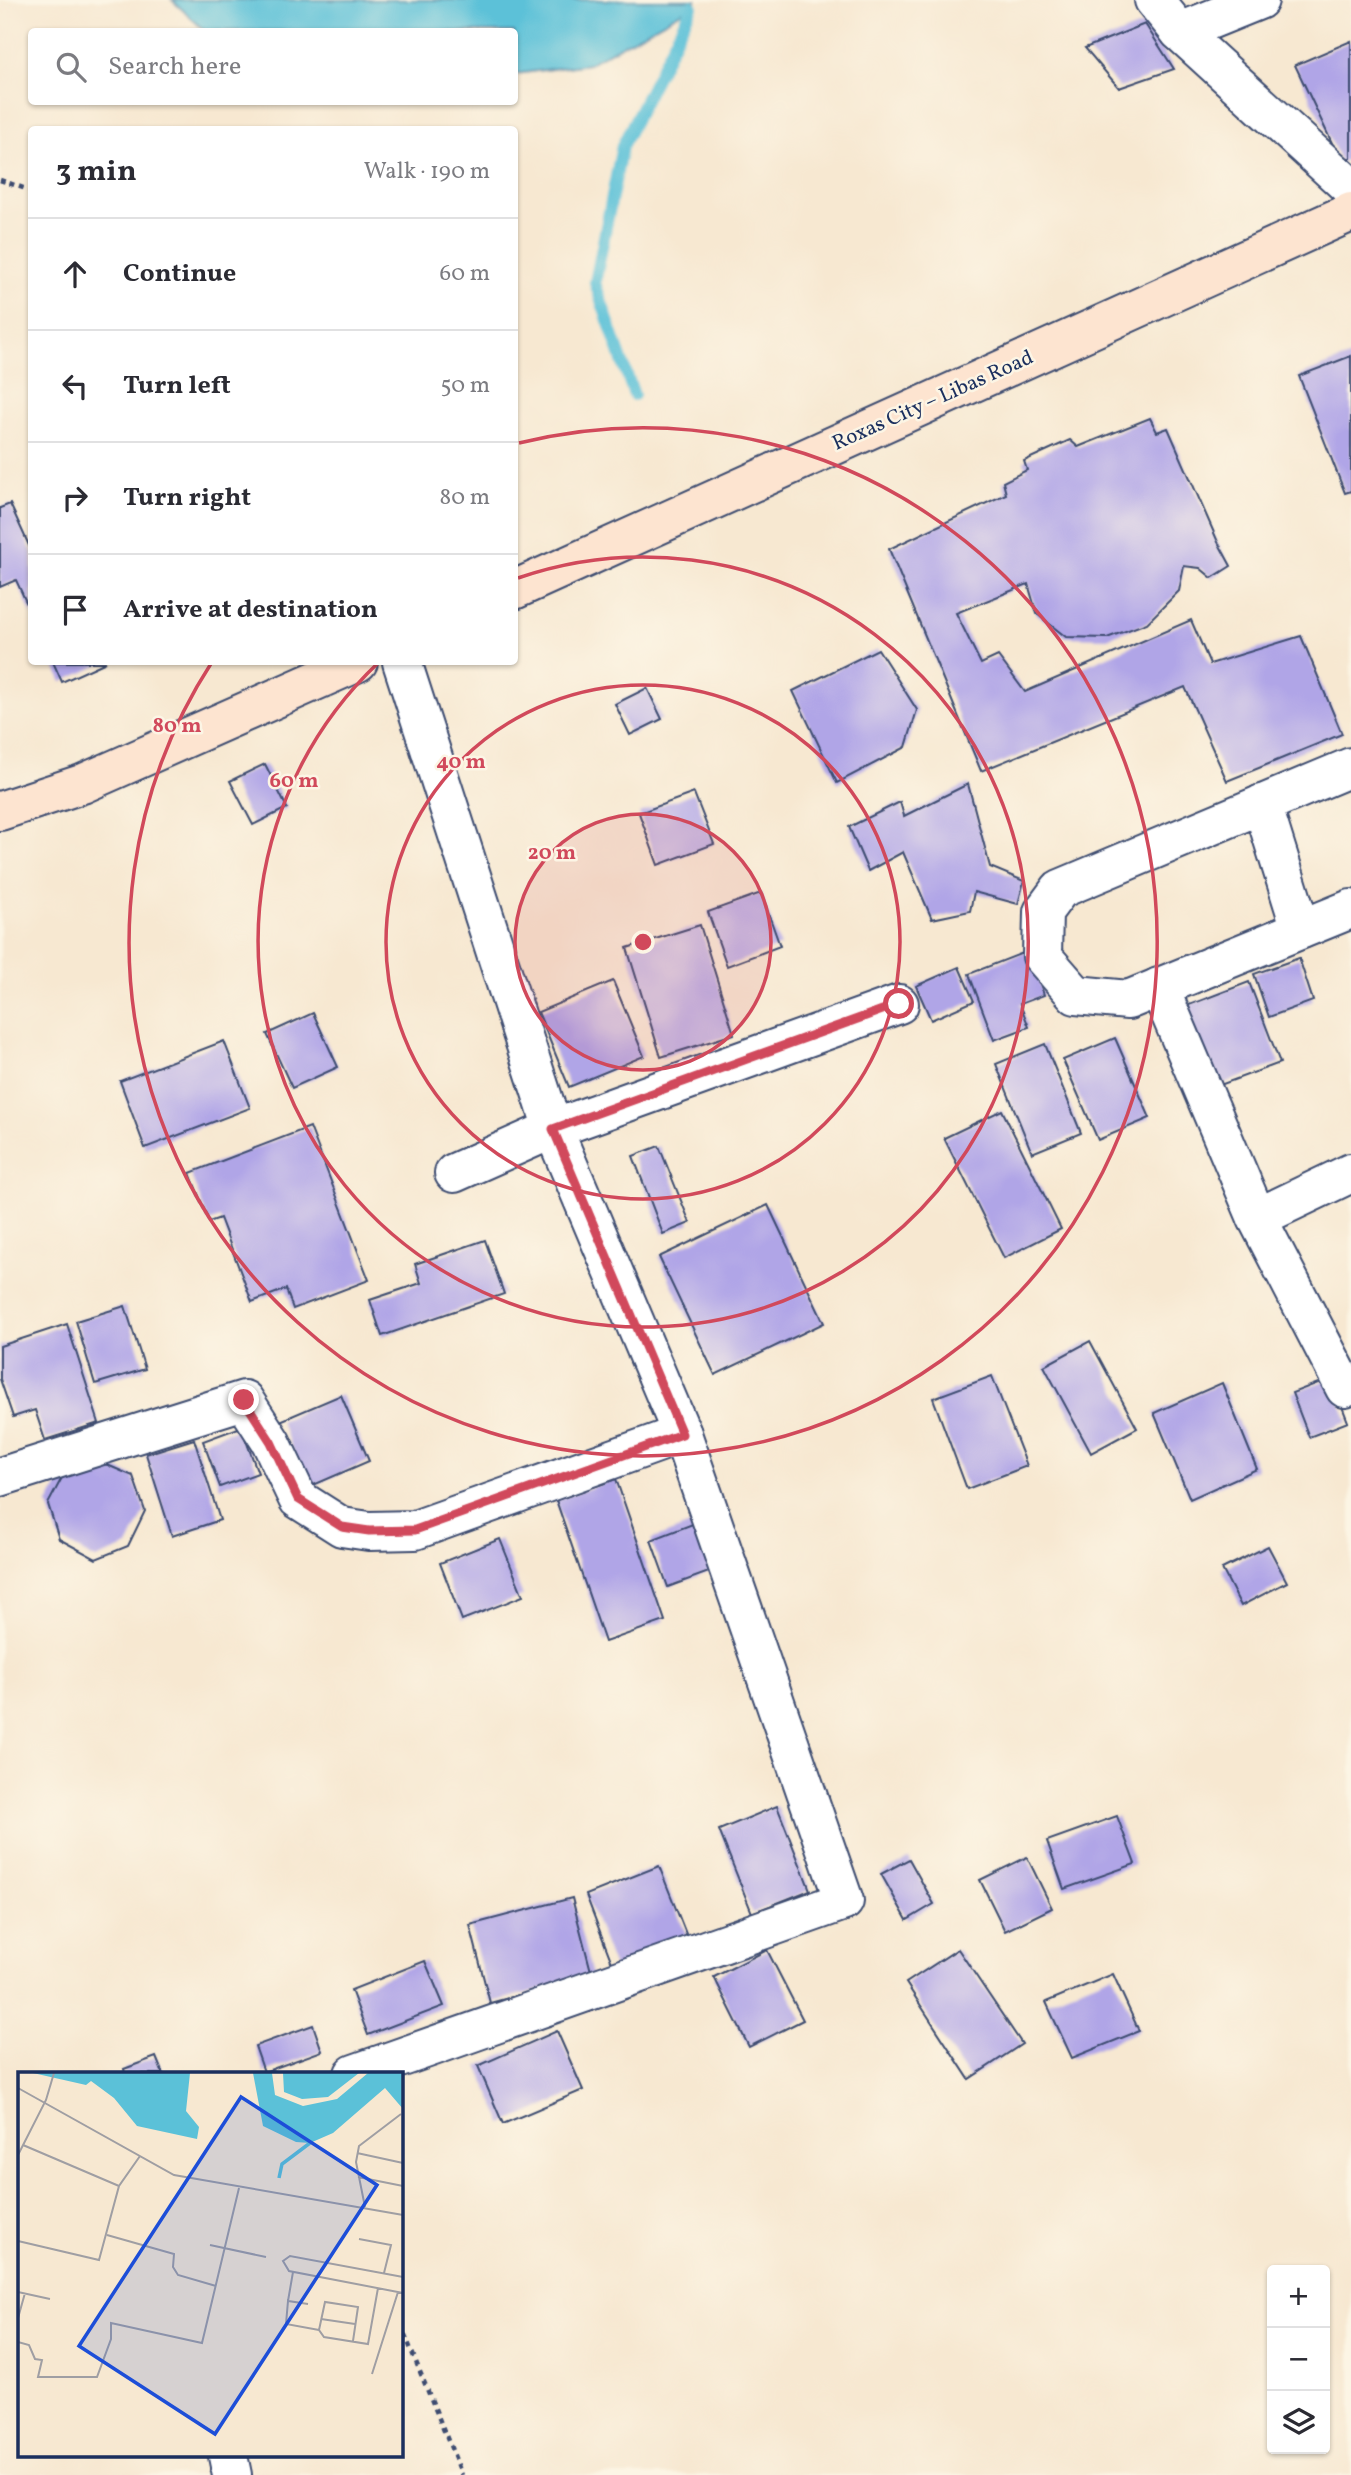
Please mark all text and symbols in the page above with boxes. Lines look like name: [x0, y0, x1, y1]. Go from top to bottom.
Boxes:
search box: [28, 28, 518, 105]
icon: search: [52, 48, 90, 86]
text: Search here: [108, 49, 241, 85]
text: 3 min: [56, 151, 137, 193]
text: Walk · 190 m: [364, 156, 490, 188]
icon: ahead: [56, 255, 94, 293]
text: Continue: [123, 256, 236, 292]
text: 60 m: [440, 258, 490, 290]
street label: Roxas City – Libas Road: [828, 344, 1038, 458]
icon: left: [56, 367, 94, 405]
text: Turn left: [123, 368, 231, 404]
text: 50 m: [441, 370, 490, 402]
icon: right: [56, 479, 94, 517]
text: Turn right: [123, 480, 251, 516]
text: 80 m: [440, 482, 490, 514]
icon: arrive: [56, 591, 94, 629]
text: Arrive at destination: [123, 592, 378, 628]
text: 80 m: [153, 712, 201, 741]
text: 40 m: [436, 748, 486, 777]
text: 60 m: [270, 767, 318, 796]
text: 20 m: [528, 839, 576, 868]
centre of rings: [631, 930, 655, 954]
route start: [883, 988, 914, 1019]
route end: [228, 1384, 259, 1415]
inset map: [18, 2072, 402, 2458]
map controls: [1267, 2265, 1330, 2454]
button: +: [1267, 2265, 1330, 2328]
button: −: [1267, 2328, 1330, 2391]
button: layers: [1267, 2391, 1330, 2454]

